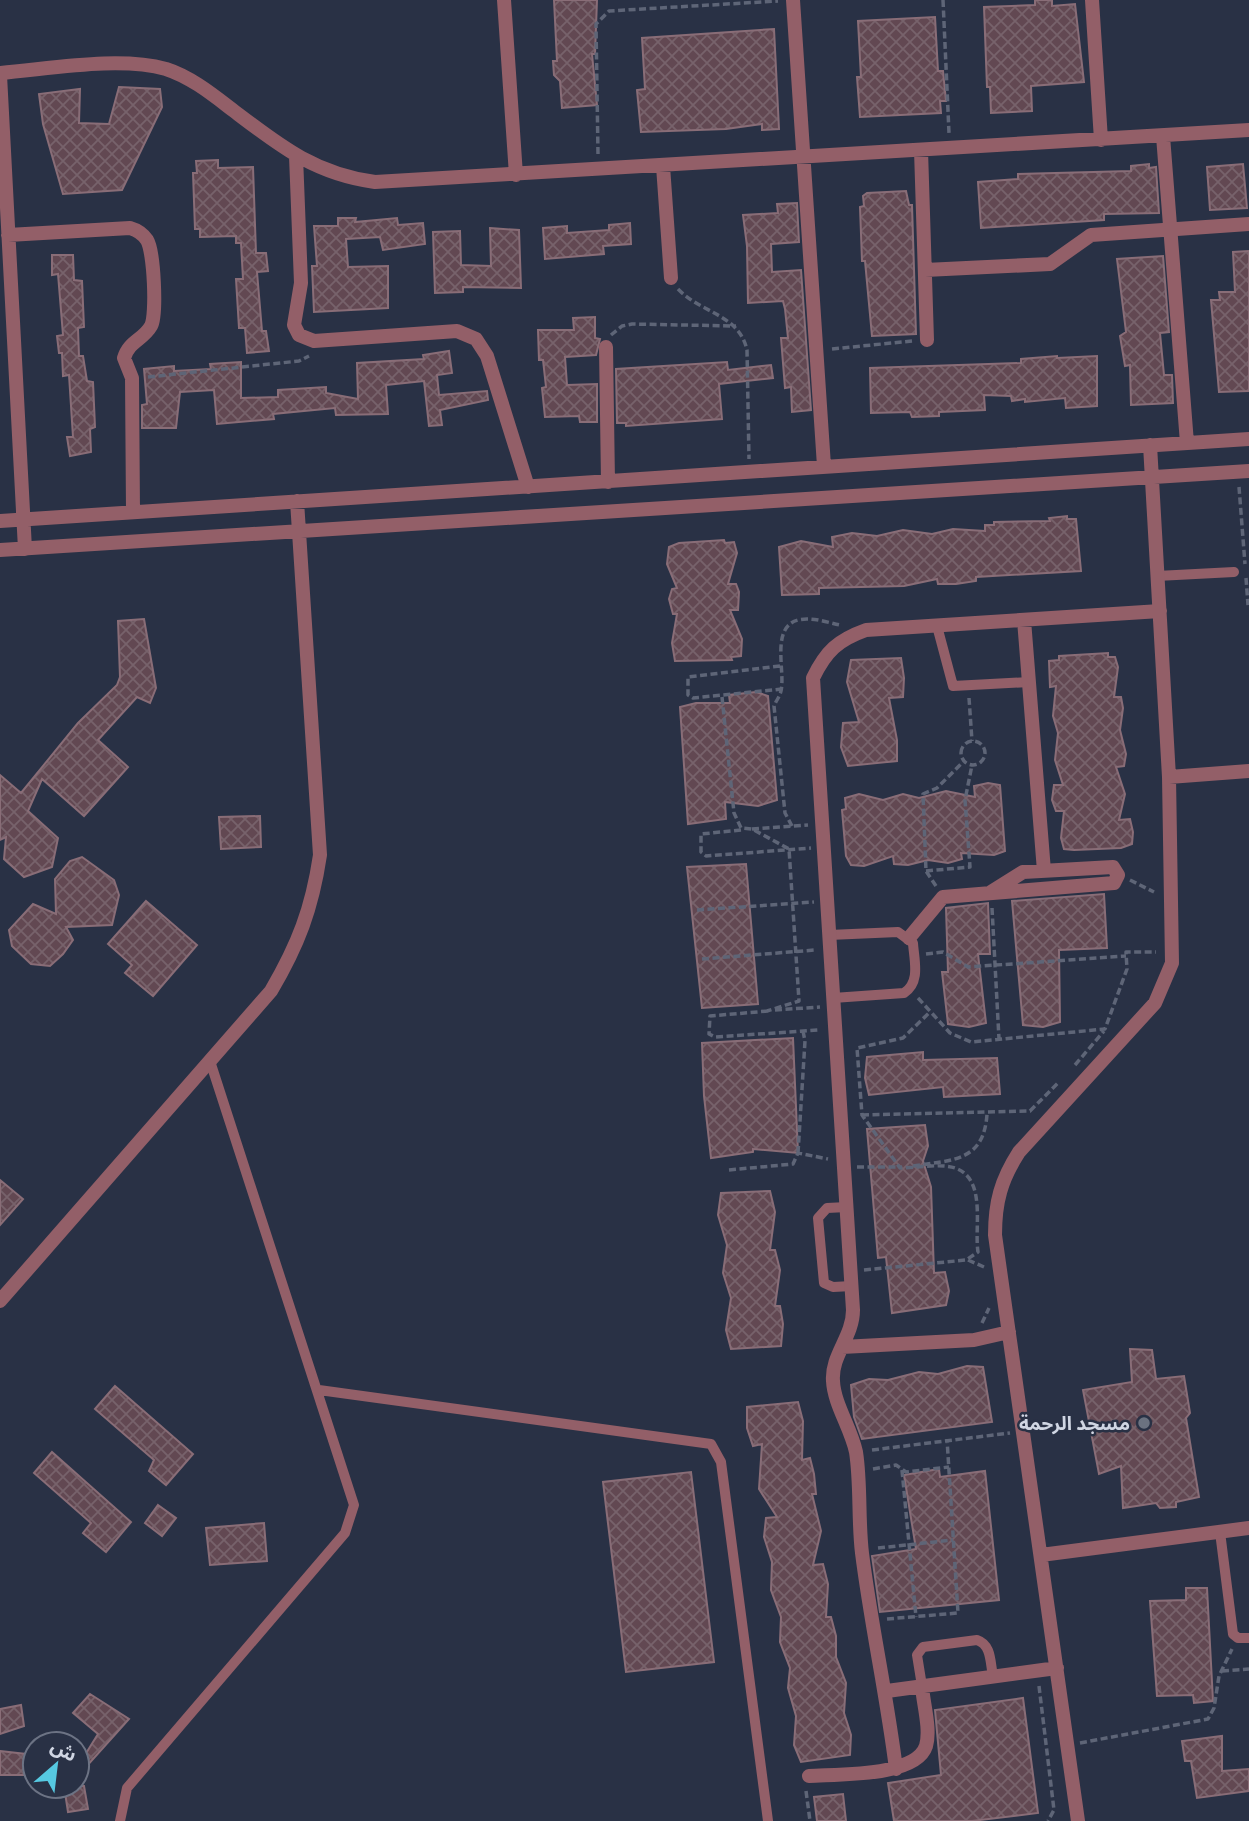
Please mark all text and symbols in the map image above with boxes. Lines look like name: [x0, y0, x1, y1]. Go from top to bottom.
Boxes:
place label: مسجد الرحمة: [1019, 1412, 1130, 1435]
marker: مسجد الرحمة: [1136, 1415, 1152, 1431]
north arrow: [21, 1730, 91, 1800]
text: ش: [47, 1734, 81, 1767]

